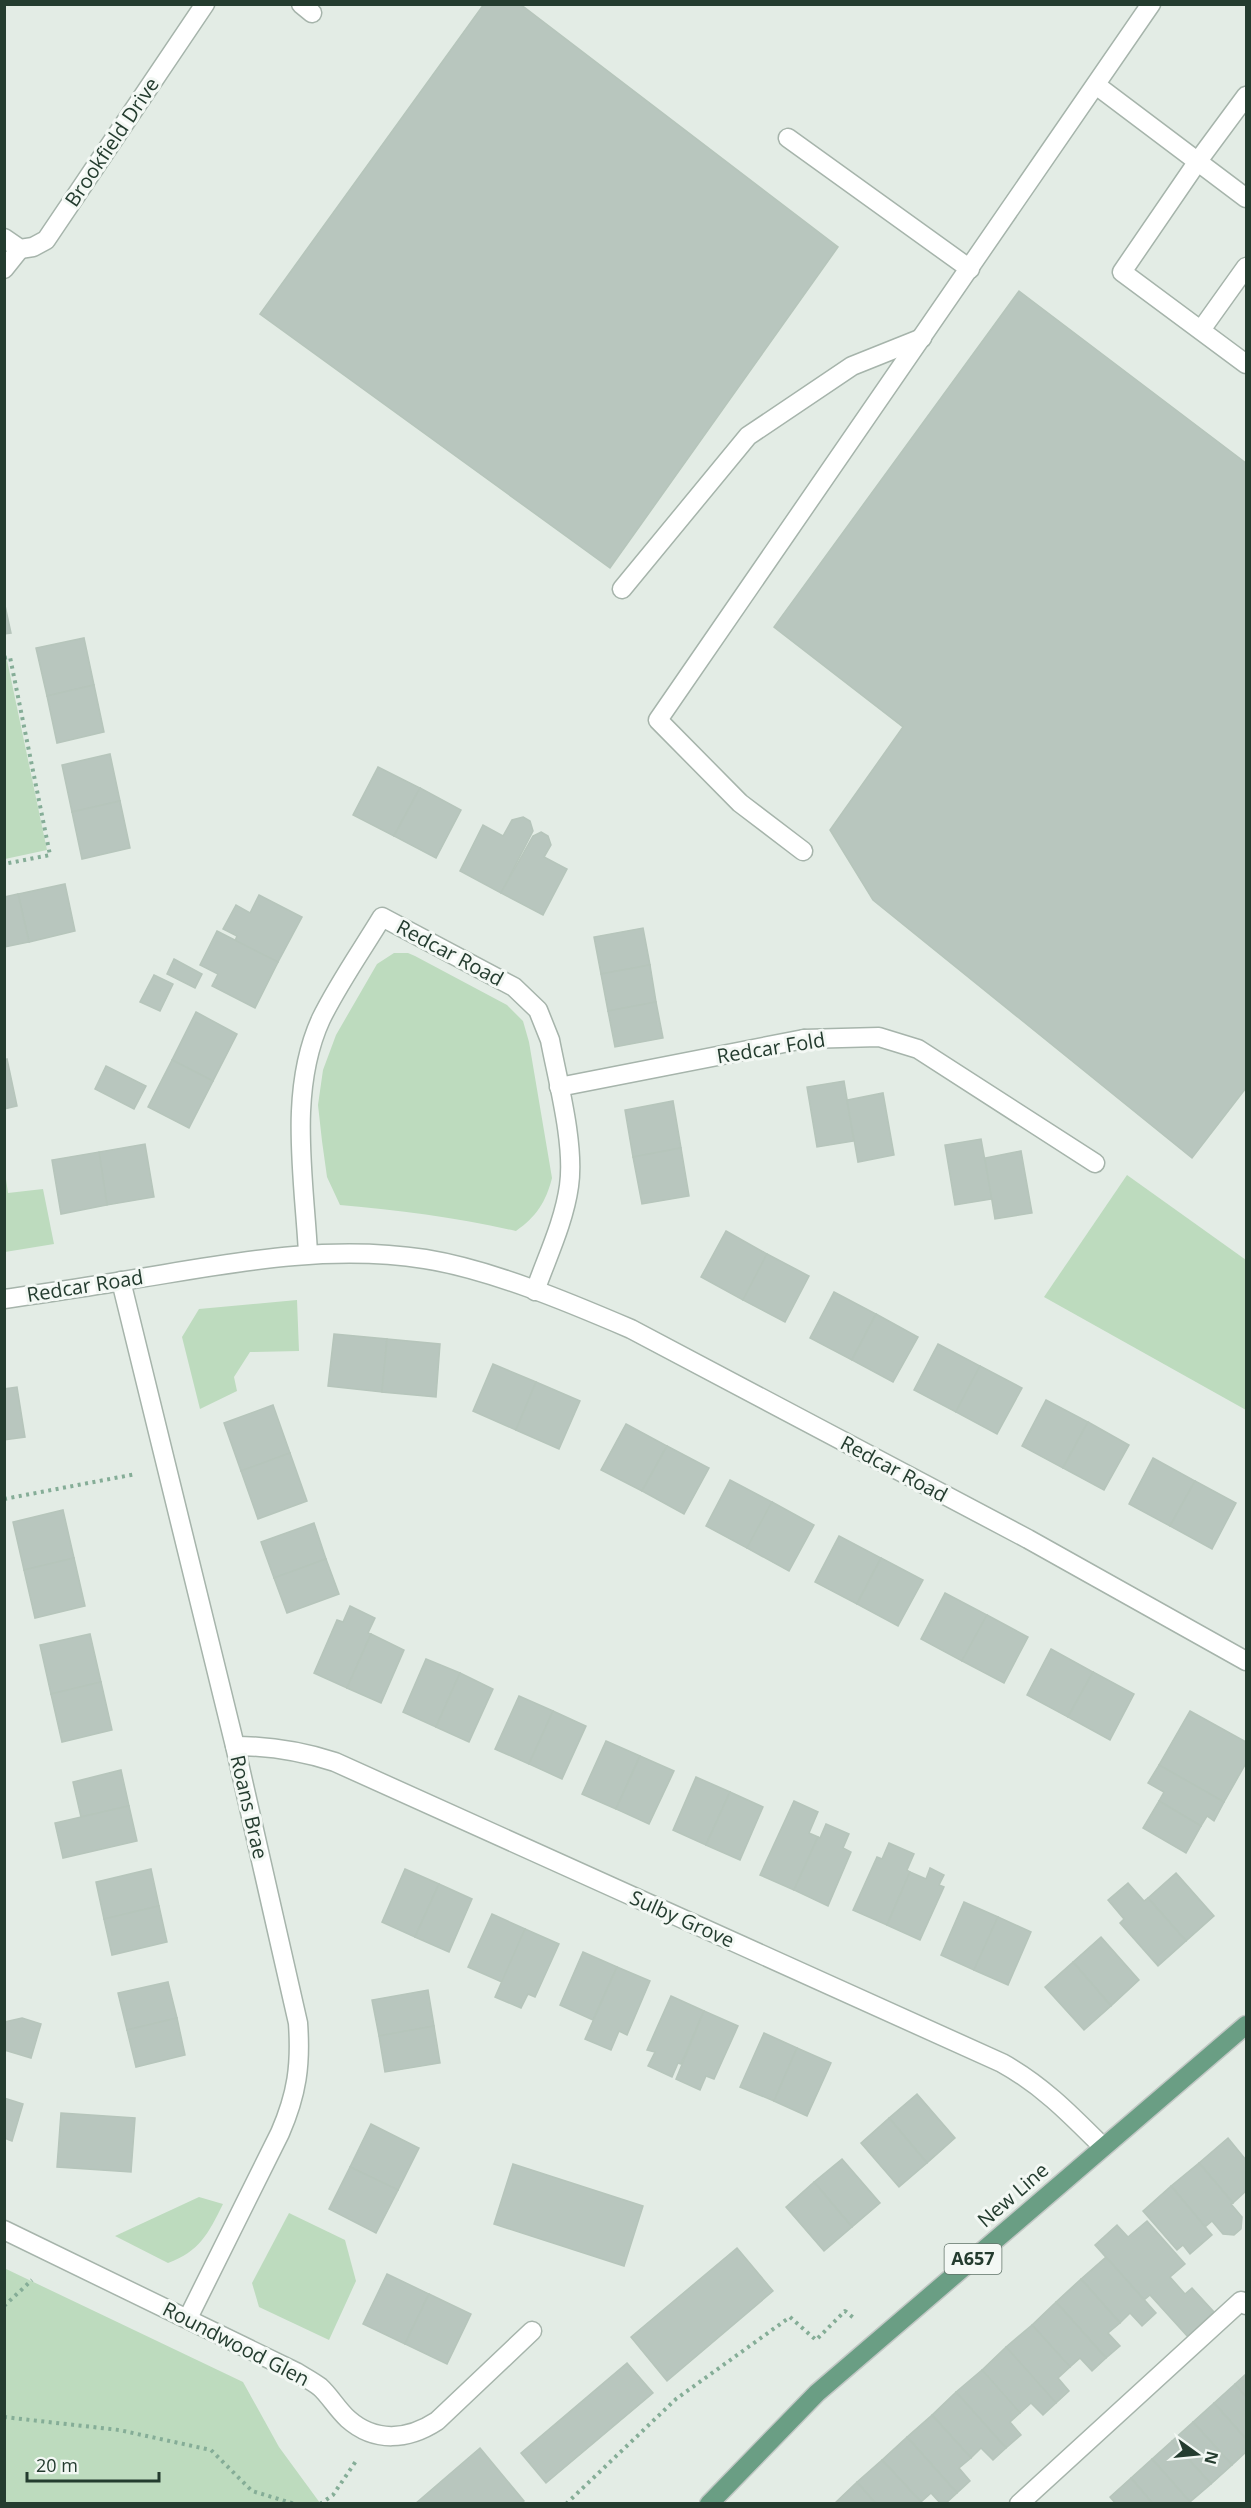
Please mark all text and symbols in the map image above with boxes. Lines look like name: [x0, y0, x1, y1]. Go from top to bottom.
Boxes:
street label: Brookfield Drive: [58, 72, 165, 211]
street label: Redcar Road: [392, 913, 508, 992]
street label: Redcar Fold: [715, 1026, 827, 1069]
street label: Redcar Road: [25, 1263, 145, 1308]
street label: Redcar Road: [836, 1429, 952, 1508]
street label: Roans Brae: [224, 1752, 275, 1862]
street label: Sulby Grove: [626, 1883, 739, 1954]
street label: New Line: [971, 2156, 1054, 2233]
road number: A657: [944, 2244, 1002, 2274]
street label: Roundwood Glen: [158, 2295, 314, 2392]
north arrow: [1167, 2424, 1227, 2484]
scale bar: [27, 2445, 159, 2483]
text: N: [1199, 2449, 1224, 2467]
text: 20 m: [36, 2453, 78, 2477]

